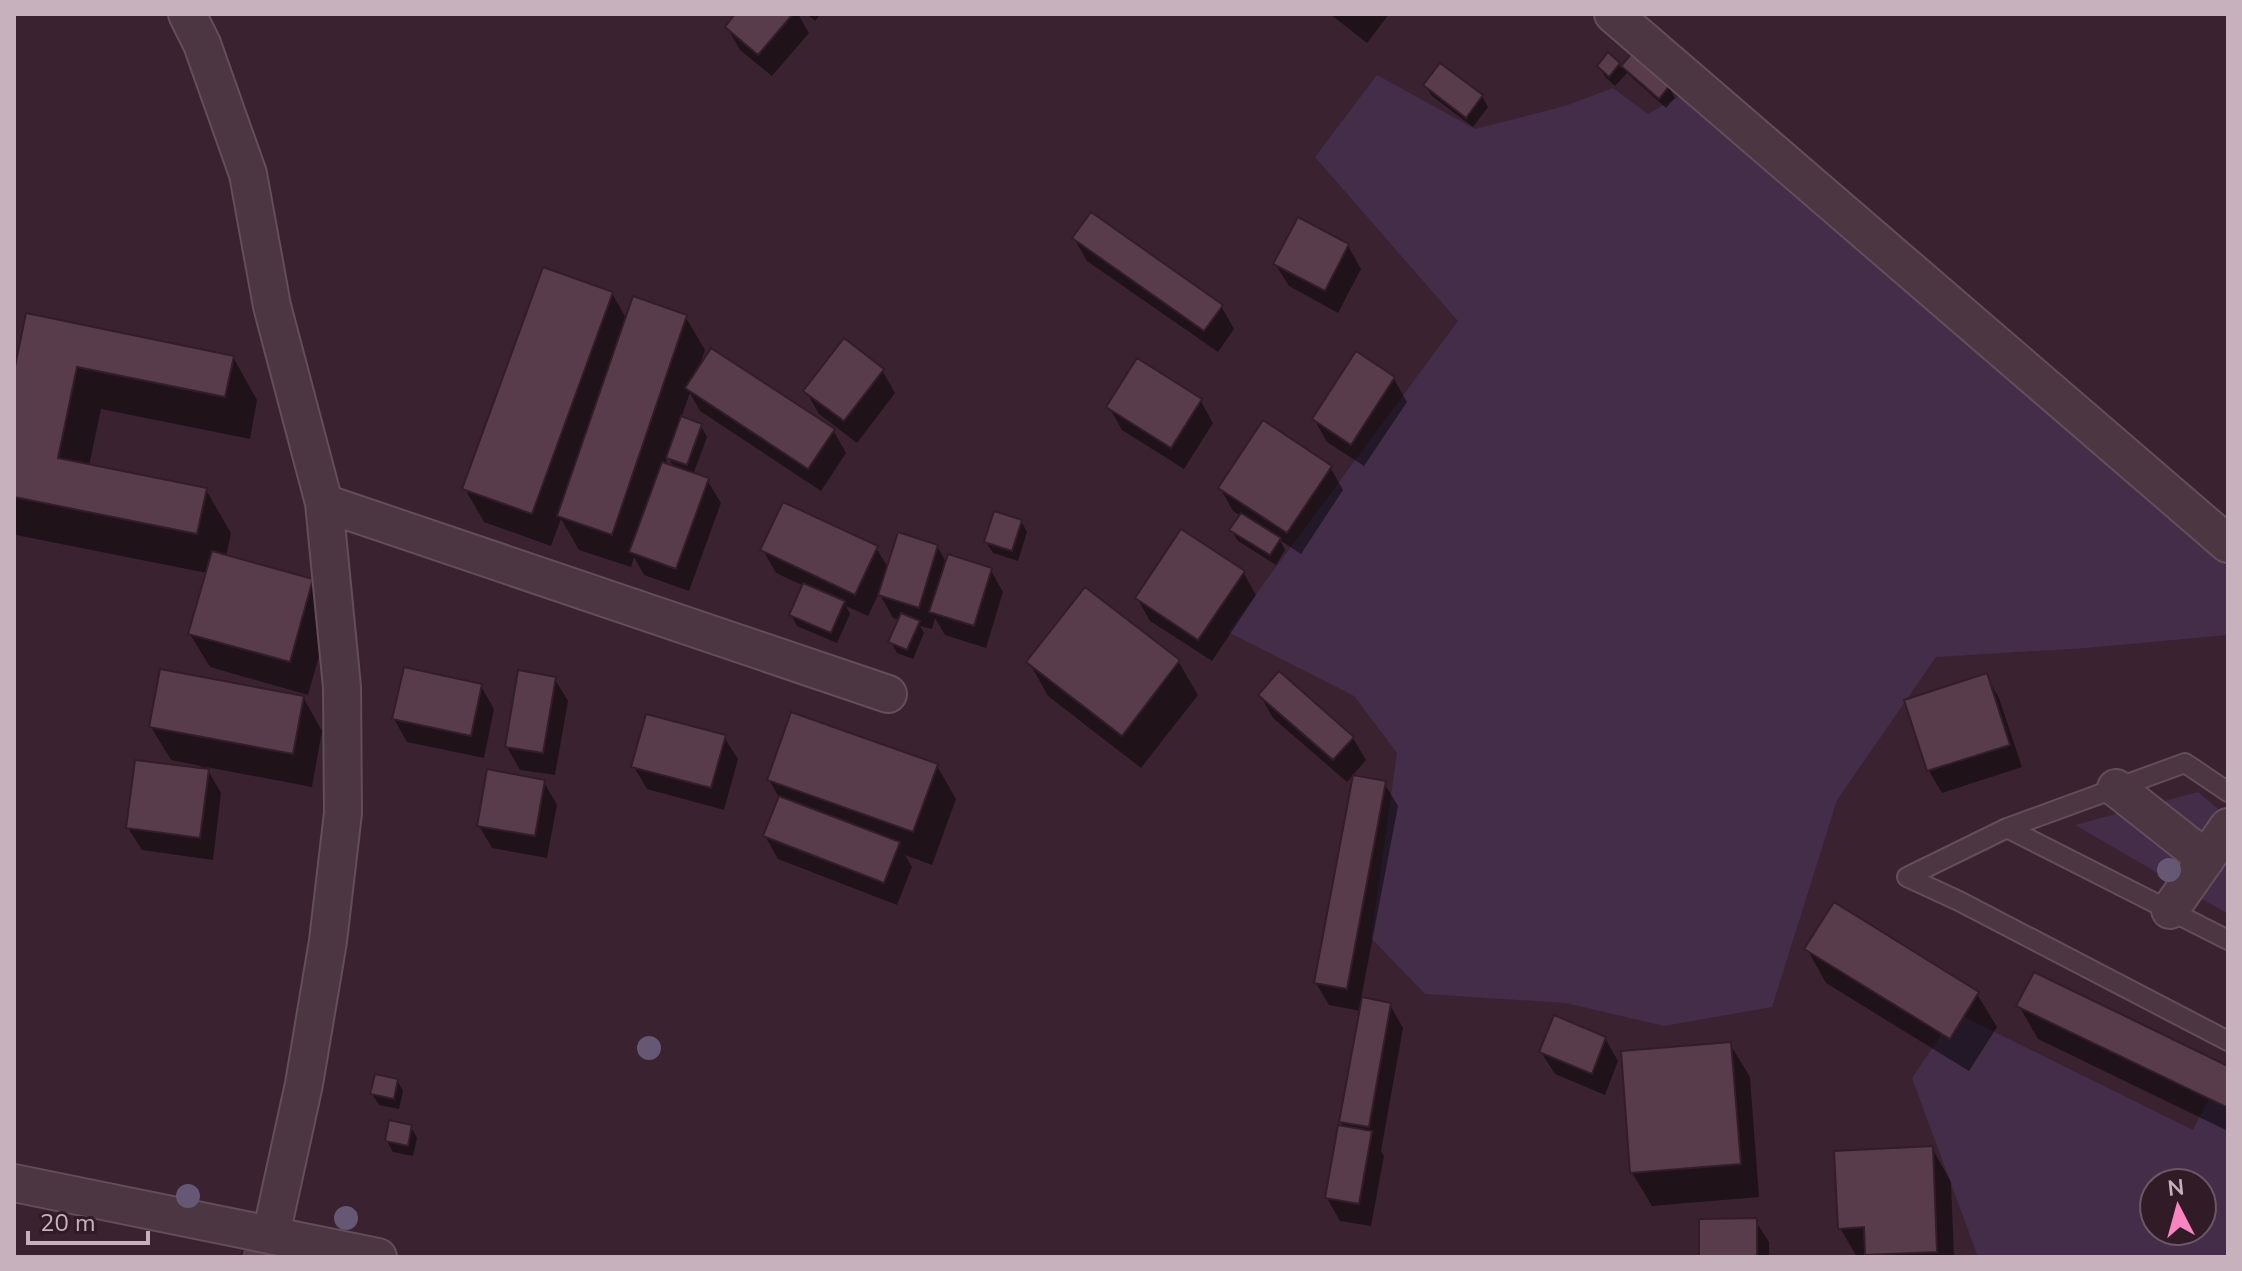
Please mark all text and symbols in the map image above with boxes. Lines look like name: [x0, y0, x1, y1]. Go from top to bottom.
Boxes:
north arrow: [2138, 1167, 2218, 1247]
text: N: [2166, 1172, 2186, 1204]
scale bar: [28, 1195, 148, 1245]
text: 20 m: [40, 1207, 96, 1239]

